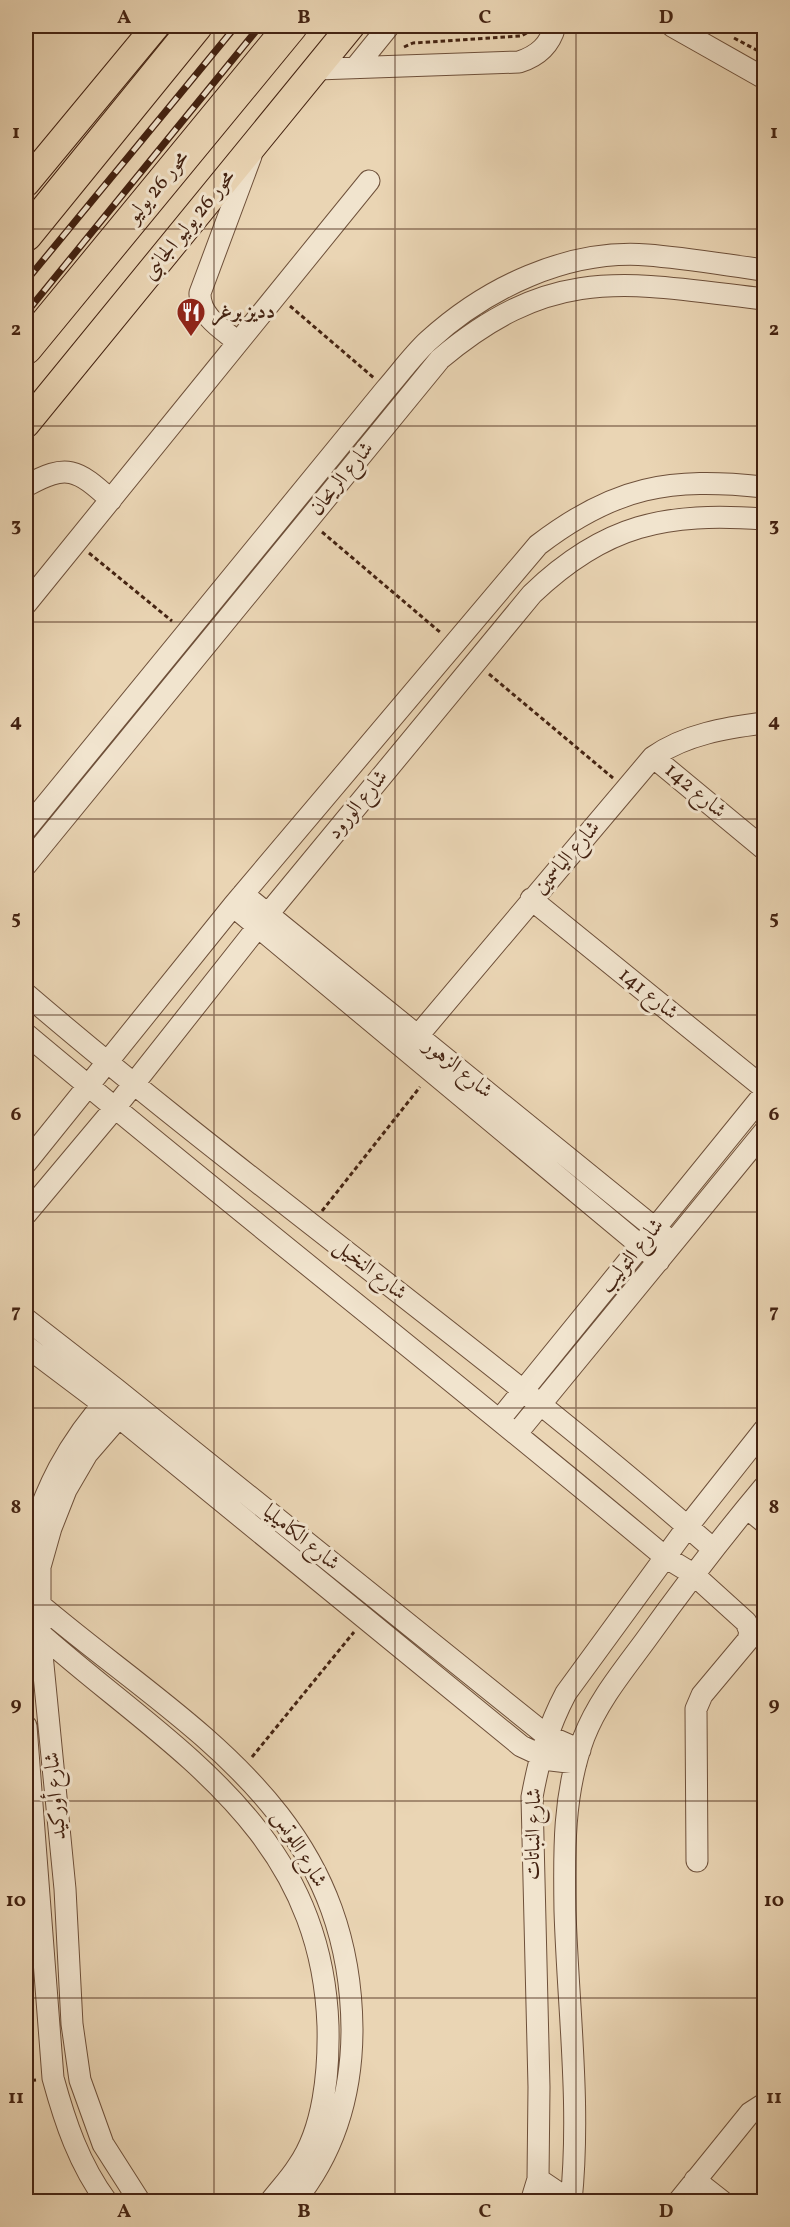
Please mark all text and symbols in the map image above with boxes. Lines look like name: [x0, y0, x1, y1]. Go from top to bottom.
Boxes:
text: A: [117, 4, 131, 32]
text: B: [297, 4, 311, 32]
text: C: [479, 4, 492, 32]
text: D: [659, 4, 673, 32]
text: 1: [12, 119, 20, 147]
text: 1: [770, 119, 778, 147]
street label: محور 26 يوليو: [118, 144, 196, 231]
street label: محور 26 يوليو الجانبى: [136, 164, 243, 286]
restaurant icon: دديز برغر: [175, 296, 207, 338]
place label: دديز برغر: [212, 298, 275, 327]
text: 2: [11, 316, 21, 344]
text: 2: [769, 316, 779, 344]
street label: شارع الريحان: [303, 436, 382, 524]
text: 3: [11, 512, 21, 540]
text: 3: [769, 512, 779, 540]
text: 4: [10, 708, 22, 736]
text: 4: [768, 708, 780, 736]
street label: شارع 142: [657, 757, 732, 827]
street label: شارع الورود: [321, 764, 397, 847]
street label: شارع الياسمين: [527, 815, 609, 903]
text: 5: [11, 905, 21, 933]
text: 5: [769, 905, 779, 933]
street label: شارع 141: [611, 961, 684, 1029]
street label: شارع الزهور: [415, 1031, 499, 1107]
text: 6: [11, 1101, 22, 1129]
text: 6: [769, 1101, 780, 1129]
street label: شارع التوليب: [593, 1212, 673, 1301]
street label: شارع النخيل: [326, 1232, 413, 1309]
text: 7: [11, 1298, 21, 1326]
text: 7: [769, 1298, 779, 1326]
text: 8: [11, 1494, 21, 1522]
text: 8: [769, 1494, 779, 1522]
street label: شارع الكاميليا: [255, 1498, 346, 1580]
text: 9: [10, 1691, 22, 1719]
text: 9: [768, 1691, 780, 1719]
street label: شارع أوركيد: [36, 1751, 76, 1841]
street label: شارع النباتات: [519, 1788, 551, 1880]
street label: شارع اللوتس: [263, 1805, 333, 1894]
text: 10: [6, 1887, 26, 1915]
text: 10: [764, 1887, 784, 1915]
text: 11: [8, 2084, 24, 2112]
text: 11: [766, 2084, 782, 2112]
text: A: [117, 2198, 131, 2226]
text: B: [297, 2198, 311, 2226]
text: C: [479, 2198, 492, 2226]
text: D: [659, 2198, 673, 2226]

